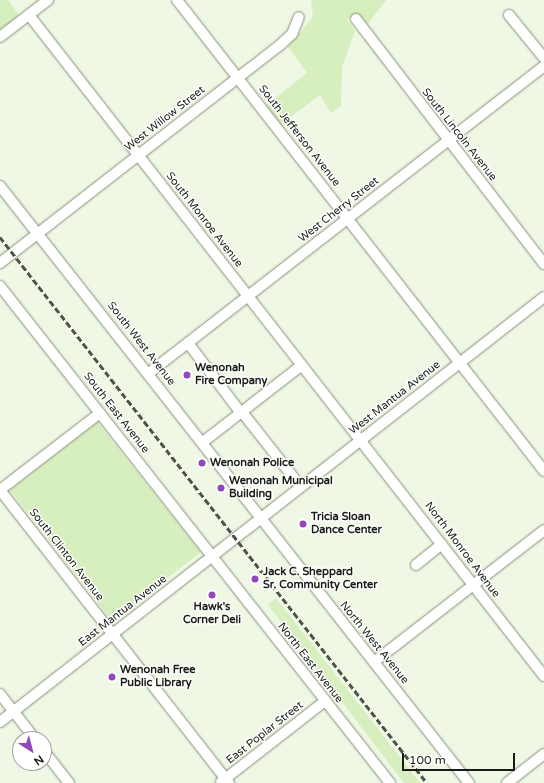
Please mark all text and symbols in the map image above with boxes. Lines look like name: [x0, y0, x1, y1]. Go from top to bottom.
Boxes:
street label: South Jefferson Avenue: [255, 83, 343, 189]
street label: West Willow Street: [122, 84, 208, 154]
street label: South Lincoln Avenue: [419, 86, 499, 184]
street label: South Monroe Avenue: [163, 170, 245, 270]
street label: West Cherry Street: [296, 175, 382, 245]
street label: South West Avenue: [104, 300, 178, 388]
street label: West Mantua Avenue: [347, 358, 443, 438]
place label: Wenonah Fire Company: [195, 362, 267, 388]
street label: South East Avenue: [80, 370, 152, 456]
marker: Wenonah Fire Company: [182, 370, 192, 380]
place label: Wenonah Police: [210, 456, 294, 470]
marker: Wenonah Police: [197, 458, 207, 468]
place label: Wenonah Municipal Building: [229, 475, 333, 501]
marker: Wenonah Municipal Building: [216, 483, 226, 493]
street label: North Monroe Avenue: [422, 500, 502, 600]
street label: South Clinton Avenue: [26, 506, 106, 604]
place label: Tricia Sloan Dance Center: [311, 511, 382, 537]
marker: Tricia Sloan Dance Center: [298, 519, 308, 529]
place label: Jack C. Sheppard Sr. Community Center: [263, 566, 377, 592]
street label: East Mantua Avenue: [76, 573, 170, 649]
marker: Jack C. Sheppard Sr. Community Center: [250, 574, 260, 584]
marker: Hawk's Corner Deli: [207, 590, 217, 600]
street label: North West Avenue: [337, 599, 411, 687]
place label: Hawk's Corner Deli: [183, 601, 241, 627]
street label: North East Avenue: [275, 620, 345, 706]
place label: Wenonah Free Public Library: [120, 664, 196, 690]
marker: Wenonah Free Public Library: [107, 672, 117, 682]
street label: East Poplar Street: [224, 699, 306, 767]
north arrow: [12, 731, 52, 771]
scale bar: [404, 745, 517, 771]
text: N: [31, 752, 46, 768]
text: 100 m: [409, 753, 446, 767]

